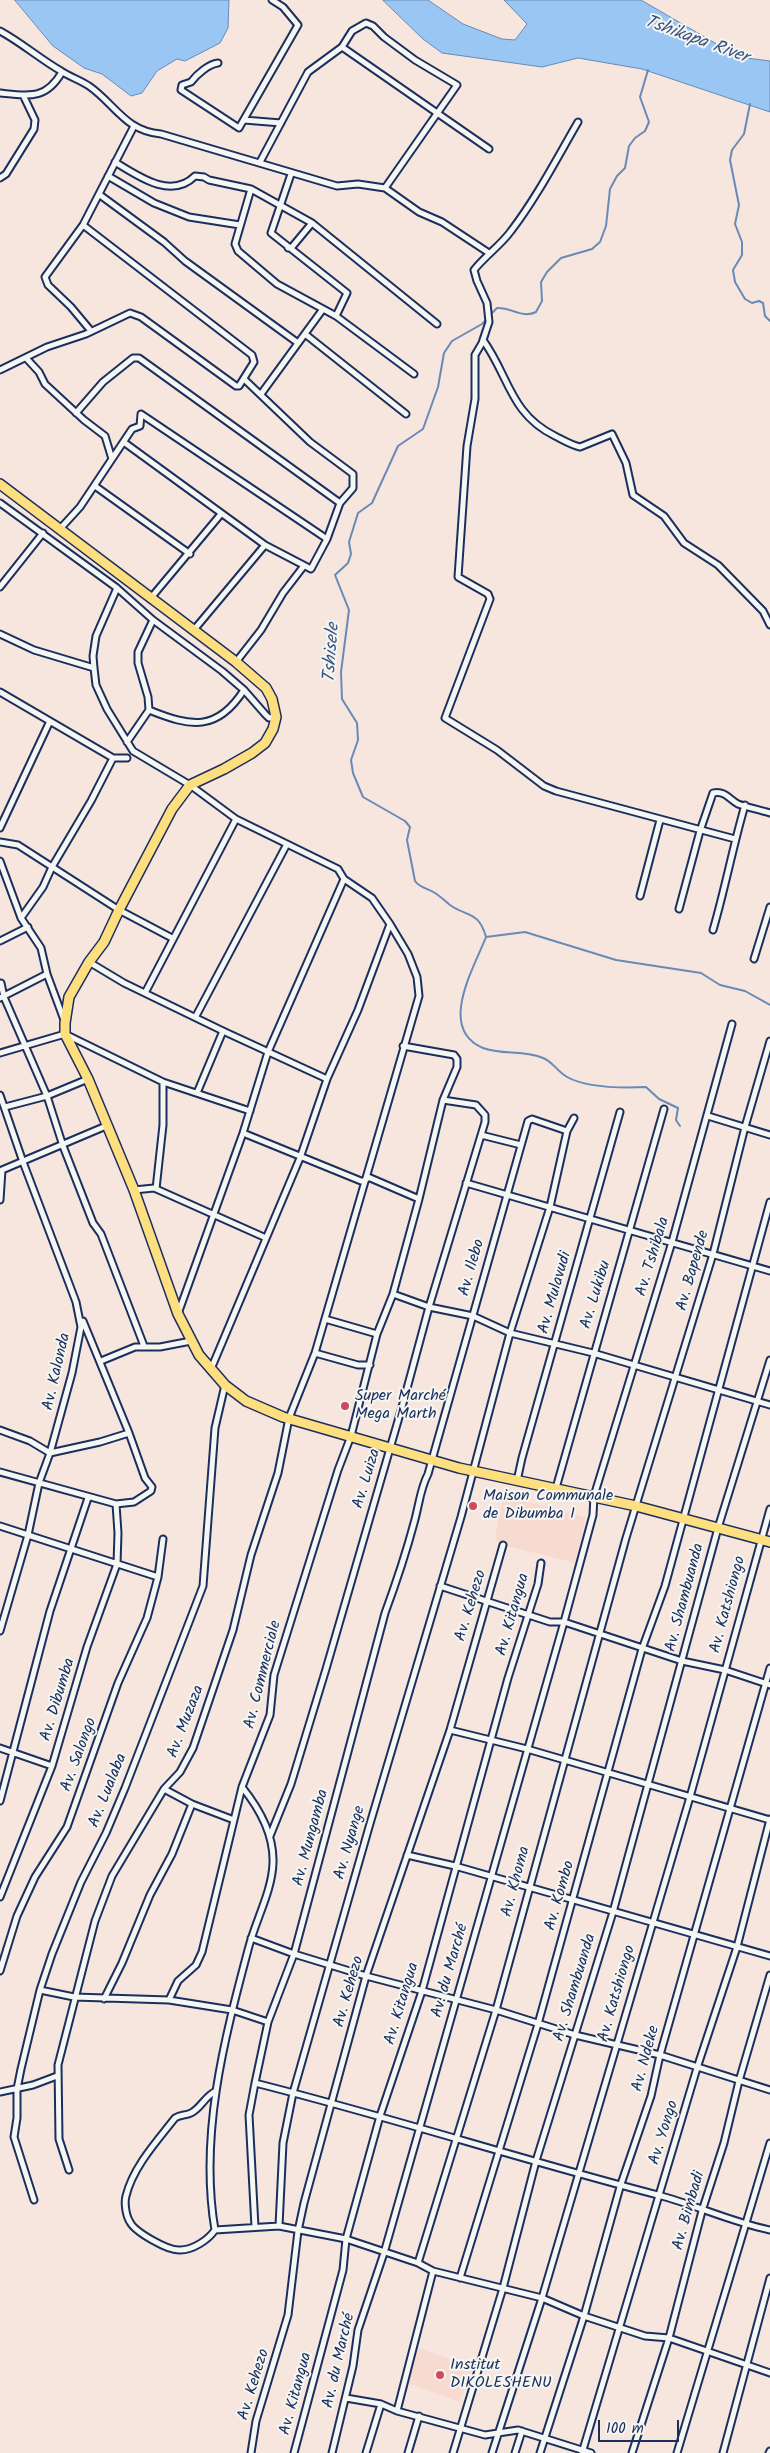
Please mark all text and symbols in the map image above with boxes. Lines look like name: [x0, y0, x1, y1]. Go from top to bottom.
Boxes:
water label: Tshikapa River: [641, 12, 751, 70]
water label: Tshisele: [320, 623, 346, 683]
street label: Av. Tshibala: [633, 1215, 675, 1299]
street label: Av. Bapende: [673, 1228, 715, 1314]
street label: Av. Ilebo: [456, 1237, 490, 1299]
street label: Av. Mulavudi: [535, 1250, 577, 1336]
street label: Av. Lukibu: [578, 1258, 616, 1332]
street label: Av. Kalonda: [40, 1331, 76, 1413]
place label: Super Marché Mega Marth: [355, 1387, 446, 1425]
marker: Super Marché Mega Marth: [339, 1400, 351, 1412]
street label: Av. Luiza: [350, 1447, 386, 1511]
place label: Maison Communale de Dibumba I: [483, 1487, 613, 1525]
marker: Maison Communale de Dibumba I: [467, 1500, 479, 1512]
street label: Av. Shambuanda: [662, 1542, 710, 1654]
street label: Av. Katshiongo: [707, 1554, 751, 1656]
street label: Av. Kehezo: [452, 1568, 492, 1644]
street label: Av. Kitangua: [493, 1572, 535, 1658]
street label: Av. Commerciale: [241, 1619, 287, 1731]
street label: Av. Dibumba: [37, 1656, 81, 1744]
street label: Av. Muzaza: [164, 1683, 210, 1761]
street label: Av. Salongo: [58, 1715, 102, 1795]
street label: Av. Lualaba: [85, 1751, 133, 1831]
street label: Av. Mungamba: [290, 1788, 334, 1888]
street label: Av. Nyange: [331, 1804, 371, 1882]
street label: Av. Khoma: [498, 1845, 536, 1919]
street label: Av. Kombo: [542, 1859, 580, 1933]
street label: Av. du Marché: [428, 1922, 474, 2020]
street label: Av. Shambuanda: [551, 1932, 601, 2044]
street label: Av. Katshiongo: [595, 1943, 641, 2045]
street label: Av. Kehezo: [331, 1954, 369, 2030]
street label: Av. Kitangua: [381, 1961, 425, 2047]
street label: Av. Ndeke: [629, 2024, 665, 2094]
street label: Av. Yongo: [646, 2098, 684, 2168]
street label: Av. Bimbadi: [670, 2169, 710, 2253]
street label: Av. du Marché: [320, 2312, 360, 2410]
street label: Av. Kehezo: [235, 2347, 275, 2423]
street label: Av. Kitangua: [277, 2350, 317, 2438]
place label: Institut DIKOLESHENU: [450, 2356, 552, 2394]
marker: Institut DIKOLESHENU: [434, 2369, 446, 2381]
scale bar: [600, 2410, 681, 2442]
text: 100 m: [606, 2417, 644, 2441]

